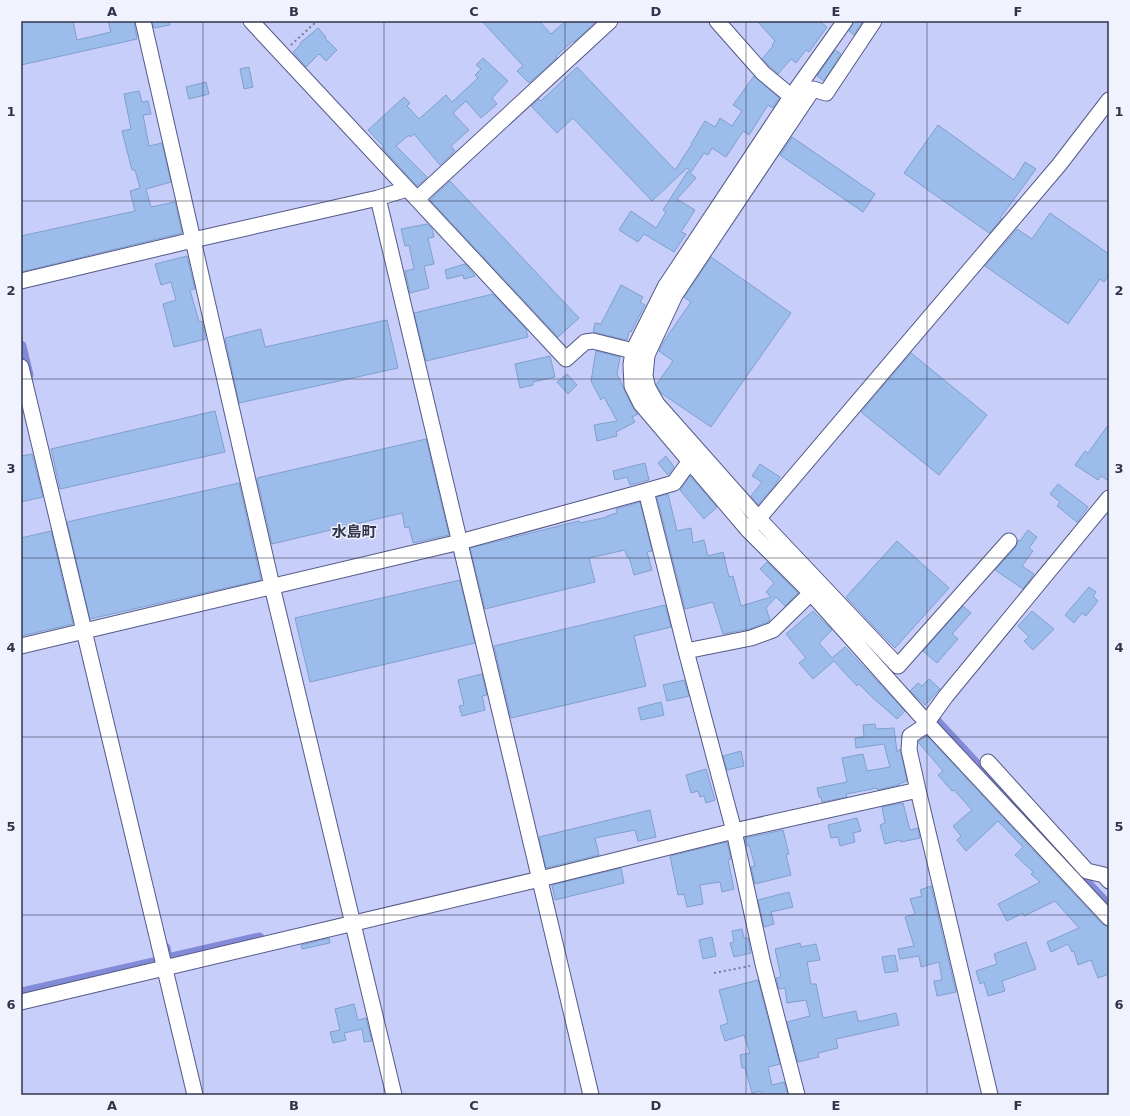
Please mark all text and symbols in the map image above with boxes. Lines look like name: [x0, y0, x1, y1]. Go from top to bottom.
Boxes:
text: A: [107, 4, 117, 19]
text: B: [289, 4, 299, 19]
text: C: [469, 4, 479, 19]
text: D: [651, 4, 662, 19]
text: E: [832, 4, 840, 19]
text: F: [1014, 4, 1022, 19]
text: 1: [6, 104, 16, 119]
text: 1: [1114, 104, 1124, 119]
text: 2: [6, 283, 16, 298]
text: 2: [1114, 283, 1124, 298]
text: 3: [6, 461, 16, 476]
text: 3: [1114, 461, 1124, 476]
district label: 水島町: [331, 523, 377, 541]
text: 4: [6, 640, 16, 655]
text: 4: [1114, 640, 1124, 655]
text: 5: [6, 819, 16, 834]
text: 5: [1114, 819, 1124, 834]
text: 6: [6, 997, 16, 1012]
text: 6: [1114, 997, 1124, 1012]
text: A: [107, 1098, 117, 1113]
text: B: [289, 1098, 299, 1113]
text: C: [469, 1098, 479, 1113]
text: D: [651, 1098, 662, 1113]
text: E: [832, 1098, 840, 1113]
text: F: [1014, 1098, 1022, 1113]

